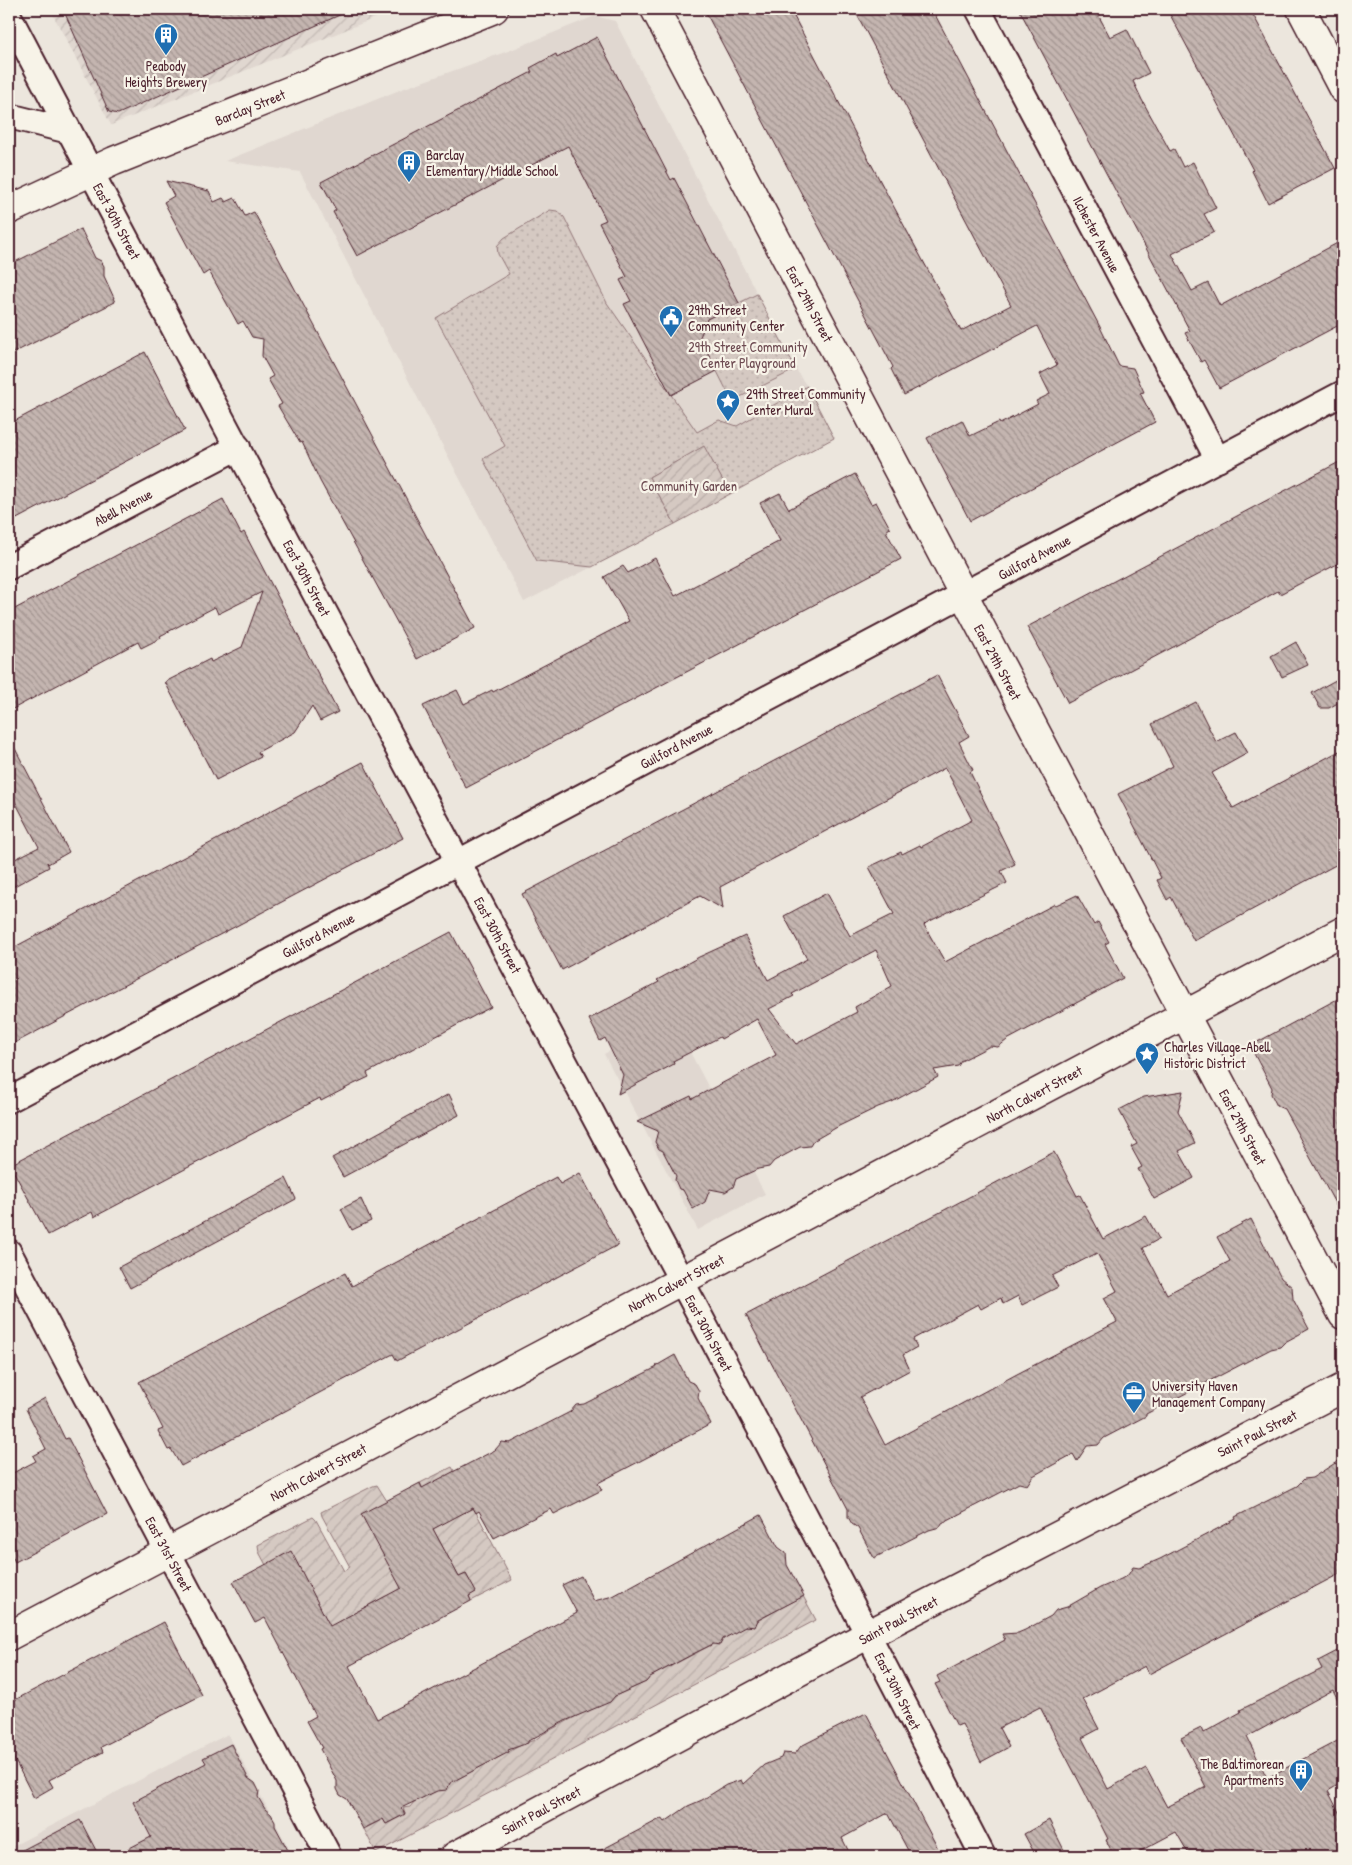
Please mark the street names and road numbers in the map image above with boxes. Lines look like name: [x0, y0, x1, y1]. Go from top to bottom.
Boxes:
street label: Barclay Street: [212, 84, 289, 131]
street label: East 30th Street: [89, 179, 145, 263]
street label: Ilchester Avenue: [1069, 193, 1125, 276]
street label: East 29th Street: [782, 263, 838, 345]
street label: Abell Avenue: [91, 484, 156, 530]
street label: Guilford Avenue: [994, 530, 1074, 584]
street label: East 30th Street: [279, 536, 335, 620]
street label: East 29th Street: [970, 621, 1026, 703]
street label: Guilford Avenue: [636, 719, 716, 773]
street label: East 30th Street: [470, 893, 526, 977]
street label: Guilford Avenue: [278, 908, 358, 962]
street label: North Calvert Street: [983, 1061, 1086, 1127]
street label: East 29th Street: [1215, 1086, 1271, 1168]
street label: North Calvert Street: [625, 1250, 728, 1316]
street label: East 30th Street: [681, 1291, 737, 1375]
street label: Saint Paul Street: [1214, 1405, 1300, 1461]
street label: North Calvert Street: [267, 1439, 370, 1505]
street label: East 31st Street: [141, 1513, 197, 1595]
street label: Saint Paul Street: [855, 1591, 941, 1649]
street label: East 30th Street: [870, 1649, 926, 1733]
street label: Saint Paul Street: [498, 1781, 584, 1839]

